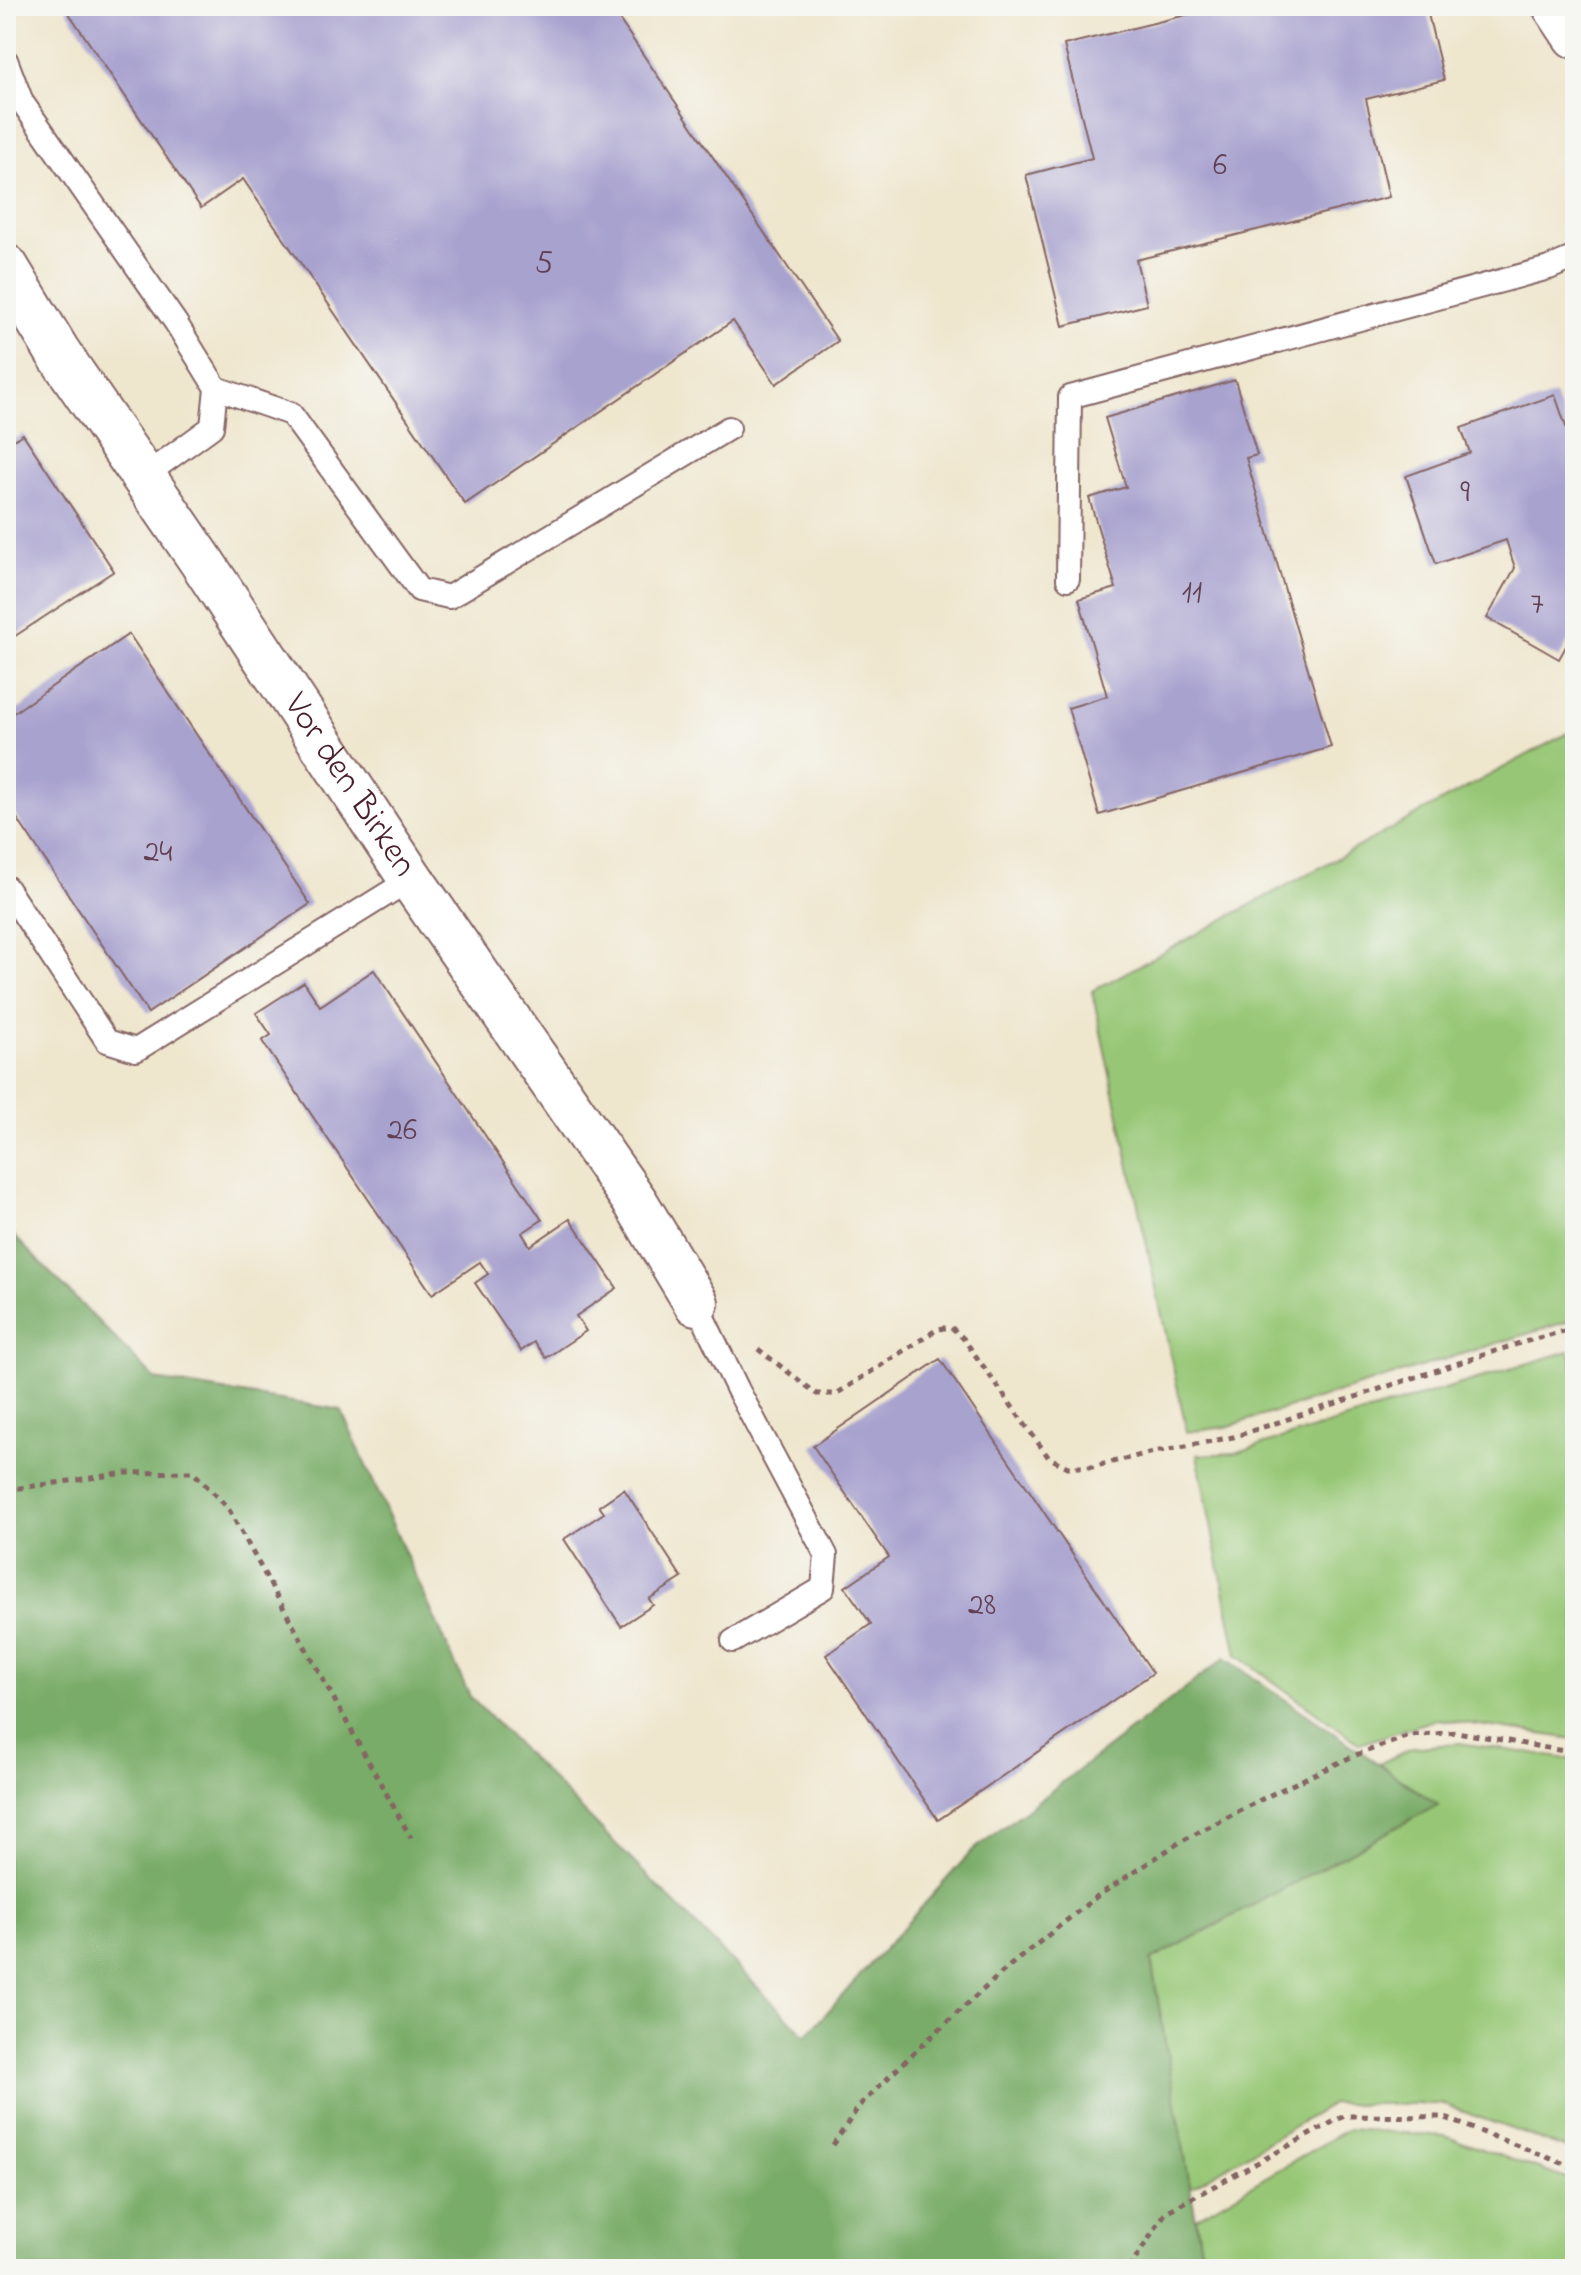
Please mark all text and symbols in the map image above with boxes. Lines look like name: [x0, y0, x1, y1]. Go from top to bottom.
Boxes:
house number: 6: [1213, 143, 1227, 190]
house number: 5: [535, 241, 553, 288]
house number: 9: [1460, 470, 1470, 517]
house number: 11: [1182, 571, 1202, 618]
house number: 7: [1530, 582, 1544, 629]
street label: Vor den Birken: [269, 682, 429, 888]
house number: 24: [143, 830, 173, 877]
house number: 26: [387, 1108, 417, 1155]
house number: 28: [968, 1583, 996, 1630]

